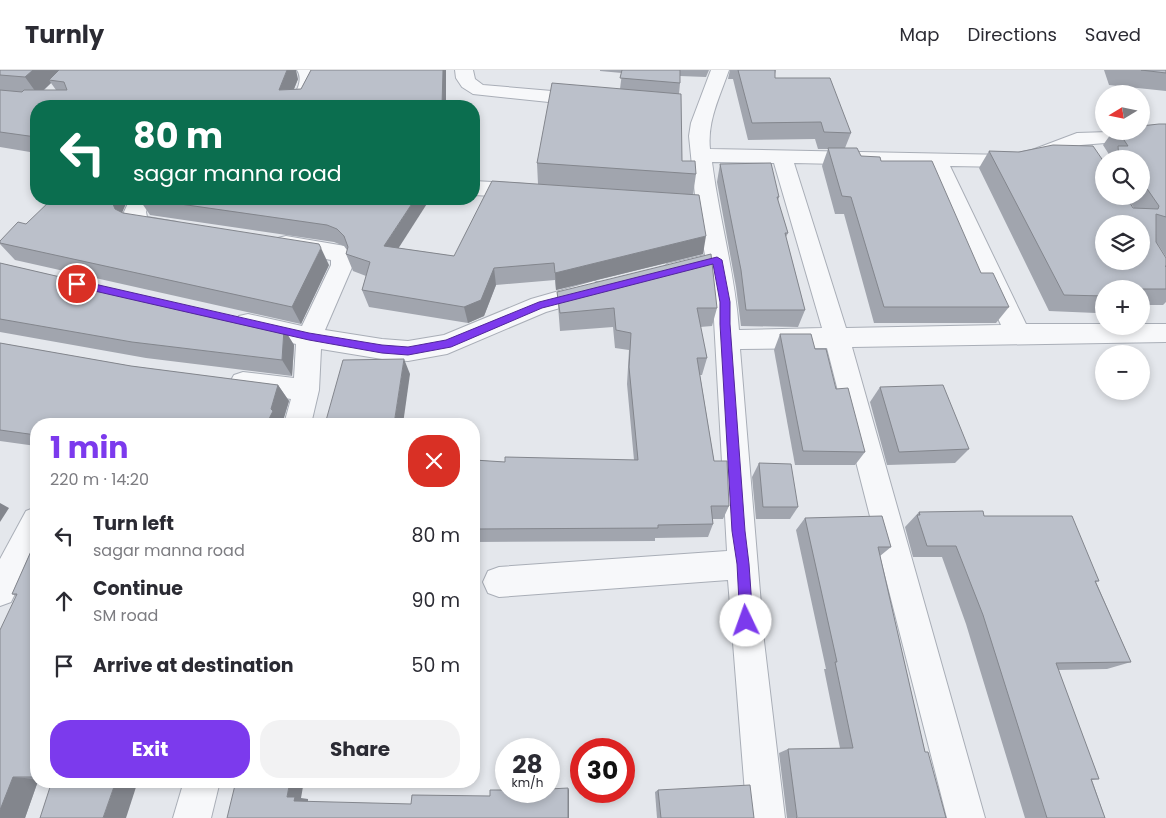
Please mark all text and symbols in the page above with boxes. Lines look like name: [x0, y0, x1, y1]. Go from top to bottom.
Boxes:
text: Turnly: [25, 18, 104, 51]
text: Map: [900, 22, 939, 47]
text: Directions: [967, 22, 1057, 47]
text: Saved: [1085, 22, 1141, 47]
north arrow: [1095, 85, 1150, 140]
map controls: [1095, 85, 1150, 400]
text: 80 m: [133, 111, 223, 160]
icon: left: [50, 120, 115, 185]
button: search: [1095, 150, 1150, 205]
text: sagar manna road: [133, 158, 342, 189]
button: layers: [1095, 215, 1150, 270]
pin: [56, 263, 98, 305]
icon: arrive: [63, 270, 91, 298]
button: +: [1095, 280, 1150, 335]
button: −: [1095, 345, 1150, 400]
text: 1 min: [50, 426, 128, 469]
button: close: [408, 435, 460, 487]
text: 220 m · 14:20: [50, 468, 149, 491]
text: Turn left: [93, 510, 174, 537]
icon: left: [50, 522, 78, 550]
text: 80 m: [411, 522, 460, 549]
text: sagar manna road: [93, 539, 245, 562]
text: Continue: [93, 575, 183, 602]
icon: ahead: [50, 587, 78, 615]
text: 90 m: [411, 587, 460, 614]
position arrow: [719, 594, 771, 646]
text: SM road: [93, 604, 158, 627]
icon: arrive: [50, 652, 78, 680]
text: Arrive at destination: [93, 652, 294, 679]
text: 50 m: [411, 652, 460, 679]
button: Exit: [50, 720, 250, 778]
button: Share: [260, 720, 460, 778]
speed limit sign: 30: [570, 738, 635, 803]
text: 28: [512, 747, 543, 782]
text: km/h: [512, 774, 543, 791]

